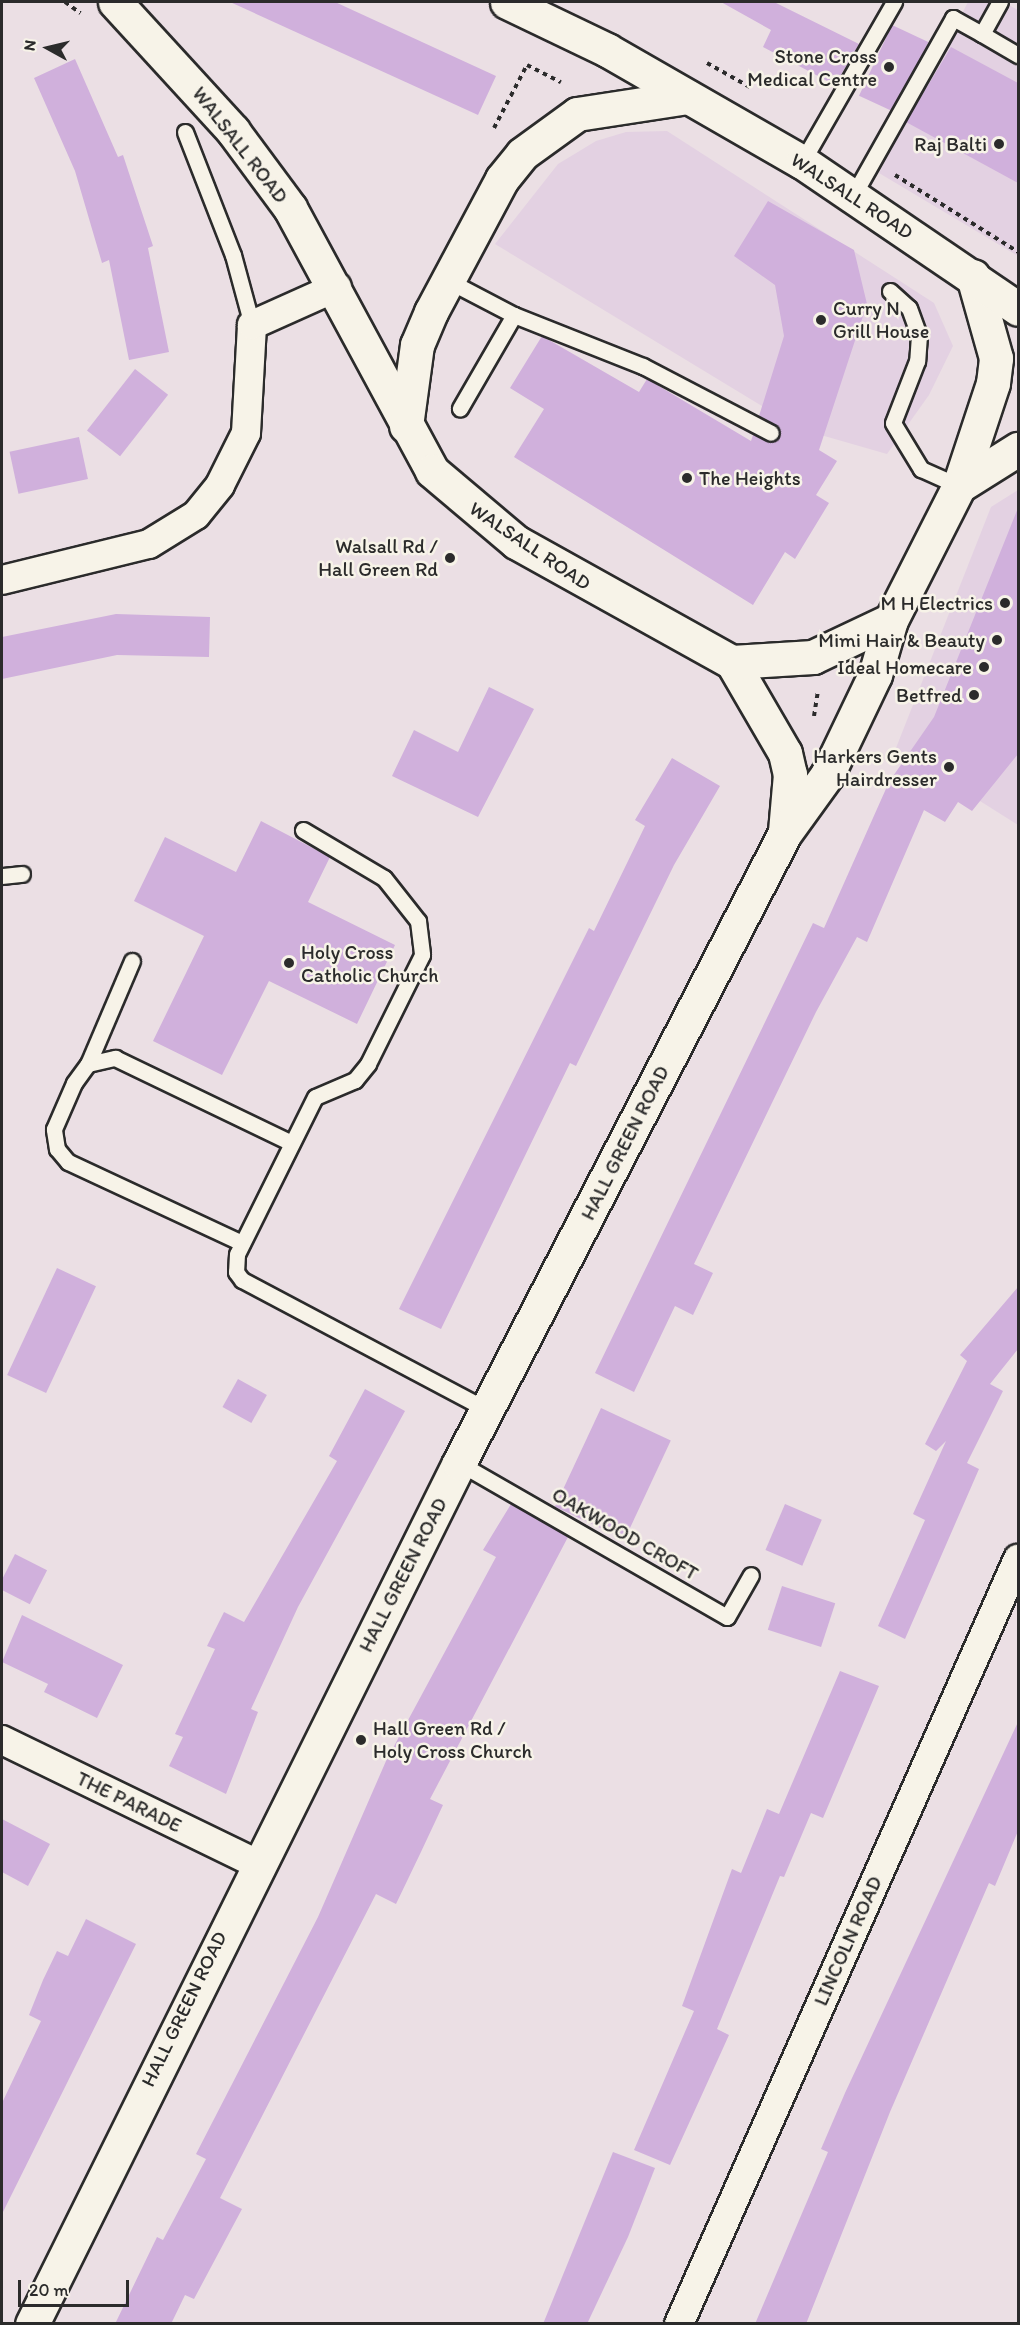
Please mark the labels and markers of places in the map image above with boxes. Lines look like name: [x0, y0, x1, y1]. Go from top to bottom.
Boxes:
place label: Stone Cross Medical Centre: [747, 44, 877, 91]
marker: Stone Cross Medical Centre: [882, 60, 896, 74]
place label: Raj Balti: [913, 132, 987, 156]
marker: Raj Balti: [992, 137, 1006, 151]
place label: Curry N Grill House: [833, 296, 929, 343]
marker: Curry N Grill House: [814, 313, 828, 327]
place label: The Heights: [699, 466, 800, 490]
marker: The Heights: [680, 471, 694, 485]
place label: Walsall Rd / Hall Green Rd: [319, 534, 438, 581]
marker: Walsall Rd / Hall Green Rd: [443, 551, 457, 565]
place label: M H Electrics: [880, 591, 993, 615]
marker: M H Electrics: [998, 596, 1012, 610]
place label: Mimi Hair & Beauty: [818, 628, 985, 652]
marker: Mimi Hair & Beauty: [990, 633, 1004, 647]
place label: Ideal Homecare: [837, 655, 972, 679]
marker: Ideal Homecare: [977, 660, 991, 674]
place label: Betfred: [896, 683, 962, 707]
marker: Betfred: [967, 688, 981, 702]
place label: Harkers Gents Hairdresser: [813, 744, 937, 791]
marker: Harkers Gents Hairdresser: [942, 760, 956, 774]
place label: Holy Cross Catholic Church: [301, 940, 439, 987]
marker: Holy Cross Catholic Church: [282, 956, 296, 970]
place label: Hall Green Rd / Holy Cross Church: [373, 1716, 532, 1763]
marker: Hall Green Rd / Holy Cross Church: [354, 1733, 368, 1747]

